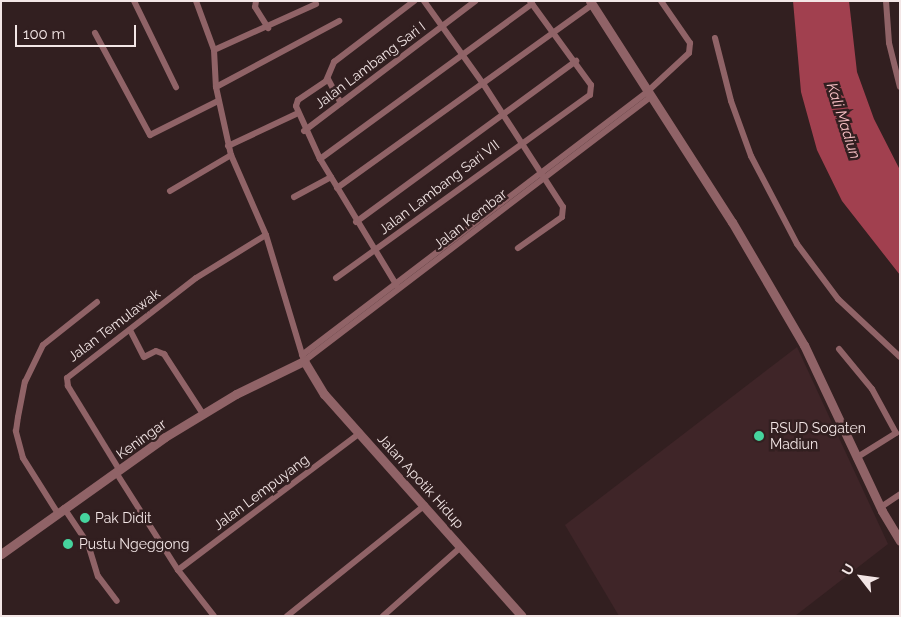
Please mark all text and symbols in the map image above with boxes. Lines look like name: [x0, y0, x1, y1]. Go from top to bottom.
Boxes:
scale bar: [18, 15, 139, 47]
street label: Jalan Lambang Sari I: [311, 18, 429, 112]
text: 100 m: [23, 25, 65, 43]
water label: Kali Madiun: [822, 81, 864, 161]
street label: Jalan Lambang Sari VII: [375, 136, 503, 238]
street label: Jalan Kembar: [430, 185, 510, 253]
street label: Jalan Temulawak: [65, 285, 163, 365]
street label: Keningar: [113, 415, 169, 463]
place label: RSUD Sogaten Madiun: [770, 420, 866, 452]
marker: RSUD Sogaten Madiun: [752, 429, 766, 443]
street label: Jalan Apotik Hidup: [374, 430, 468, 532]
street label: Jalan Lempuyang: [210, 451, 312, 533]
place label: Pak Didit: [95, 510, 152, 526]
marker: Pak Didit: [79, 512, 91, 524]
place label: Pustu Ngeggong: [79, 536, 189, 552]
marker: Pustu Ngeggong: [61, 537, 75, 551]
north arrow: [836, 552, 886, 602]
text: U: [838, 561, 858, 578]

